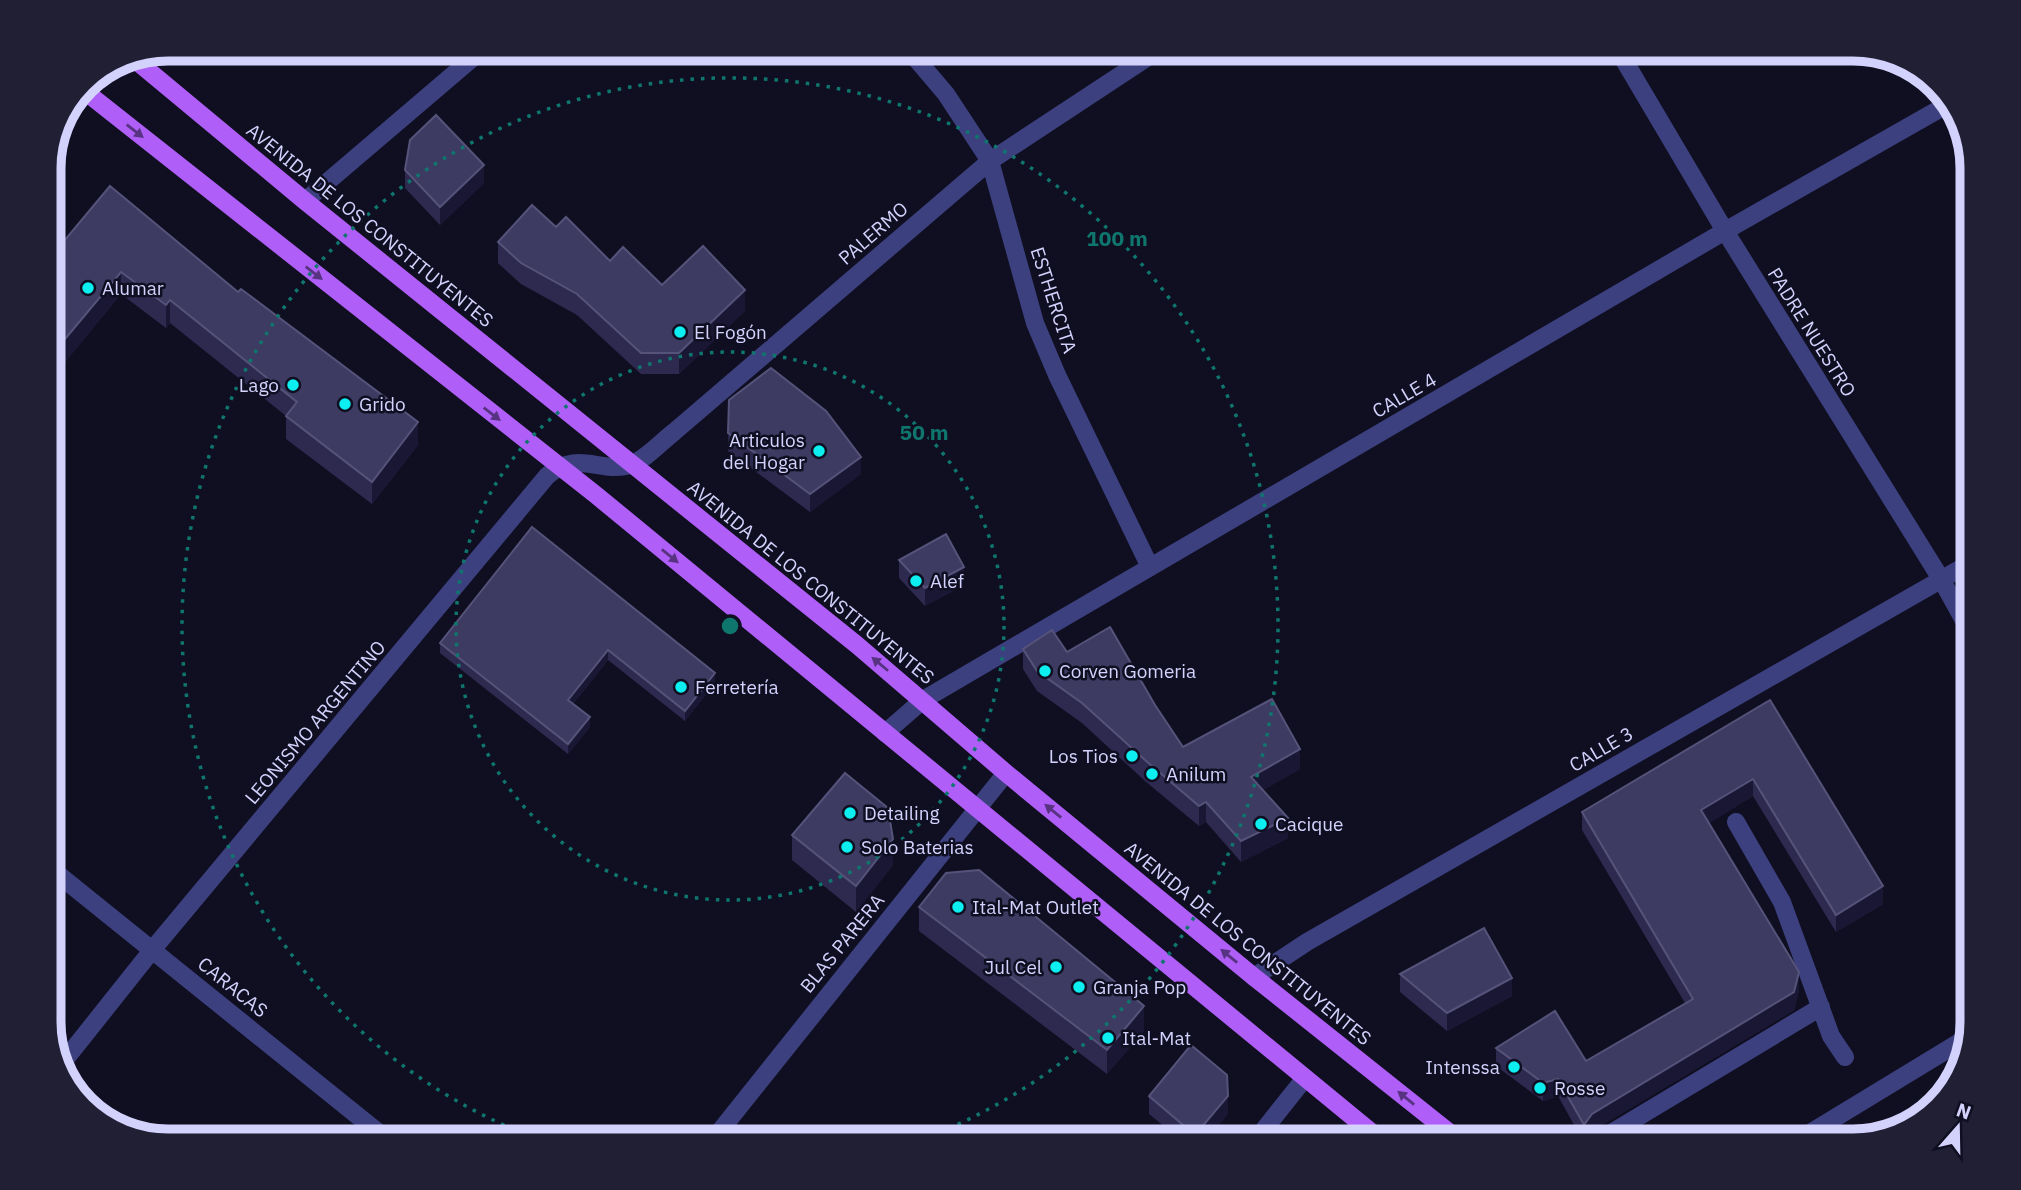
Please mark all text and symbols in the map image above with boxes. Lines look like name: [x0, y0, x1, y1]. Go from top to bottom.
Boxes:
street label: AVENIDA DE LOS CONSTITUYENTES: [242, 118, 498, 332]
one-way arrow: [126, 124, 144, 139]
street label: PALERMO: [833, 196, 913, 270]
text: 100 m: [1086, 224, 1148, 252]
street label: ESTHERCITA: [1026, 244, 1082, 356]
street label: PADRE NUESTRO: [1763, 263, 1861, 401]
one-way arrow: [304, 265, 322, 280]
place label: Alumar: [102, 276, 164, 300]
marker: Alumar: [80, 280, 96, 296]
place label: El Fogón: [694, 320, 767, 344]
marker: El Fogón: [672, 324, 688, 340]
street label: CALLE 4: [1368, 367, 1440, 423]
place label: Lago: [239, 373, 279, 397]
marker: Lago: [285, 377, 301, 393]
place label: Grido: [359, 392, 406, 416]
marker: Grido: [337, 396, 353, 412]
one-way arrow: [482, 406, 500, 421]
text: 50 m: [900, 418, 948, 446]
place label: Articulos del Hogar: [723, 428, 805, 474]
marker: Articulos del Hogar: [811, 443, 827, 459]
street label: AVENIDA DE LOS CONSTITUYENTES: [683, 475, 939, 689]
one-way arrow: [660, 548, 678, 563]
place label: Alef: [930, 569, 964, 593]
marker: Alef: [908, 573, 924, 589]
centre of rings: [718, 614, 742, 638]
street label: LEONISMO ARGENTINO: [239, 635, 391, 809]
one-way arrow: [871, 657, 888, 672]
place label: Corven Gomeria: [1059, 659, 1196, 683]
marker: Corven Gomeria: [1037, 663, 1053, 679]
place label: Ferretería: [695, 675, 779, 699]
marker: Ferretería: [673, 679, 689, 695]
street label: CALLE 3: [1565, 721, 1637, 777]
place label: Los Tios: [1049, 744, 1118, 768]
marker: Los Tios: [1124, 748, 1140, 764]
place label: Anilum: [1166, 762, 1226, 786]
marker: Anilum: [1144, 766, 1160, 782]
place label: Detailing: [864, 801, 940, 825]
one-way arrow: [1045, 804, 1063, 819]
marker: Detailing: [842, 805, 858, 821]
place label: Cacique: [1275, 812, 1344, 836]
marker: Cacique: [1253, 816, 1269, 832]
place label: Solo Baterias: [861, 835, 974, 859]
street label: AVENIDA DE LOS CONSTITUYENTES: [1120, 836, 1376, 1050]
marker: Solo Baterias: [839, 839, 855, 855]
street label: BLAS PARERA: [795, 889, 889, 997]
place label: Ital-Mat Outlet: [972, 895, 1099, 919]
marker: Ital-Mat Outlet: [950, 899, 966, 915]
one-way arrow: [1220, 949, 1237, 964]
street label: CARACAS: [193, 952, 273, 1022]
place label: Jul Cel: [984, 955, 1042, 979]
marker: Jul Cel: [1048, 959, 1064, 975]
place label: Granja Pop: [1093, 975, 1186, 999]
marker: Granja Pop: [1071, 979, 1087, 995]
place label: Ital-Mat: [1122, 1026, 1191, 1050]
marker: Ital-Mat: [1100, 1030, 1116, 1046]
place label: Intenssa: [1425, 1055, 1500, 1079]
marker: Intenssa: [1506, 1059, 1522, 1075]
place label: Rosse: [1554, 1076, 1605, 1100]
marker: Rosse: [1532, 1080, 1548, 1096]
one-way arrow: [1398, 1091, 1416, 1106]
north arrow: [1923, 1092, 1993, 1162]
text: N: [1953, 1097, 1974, 1125]

